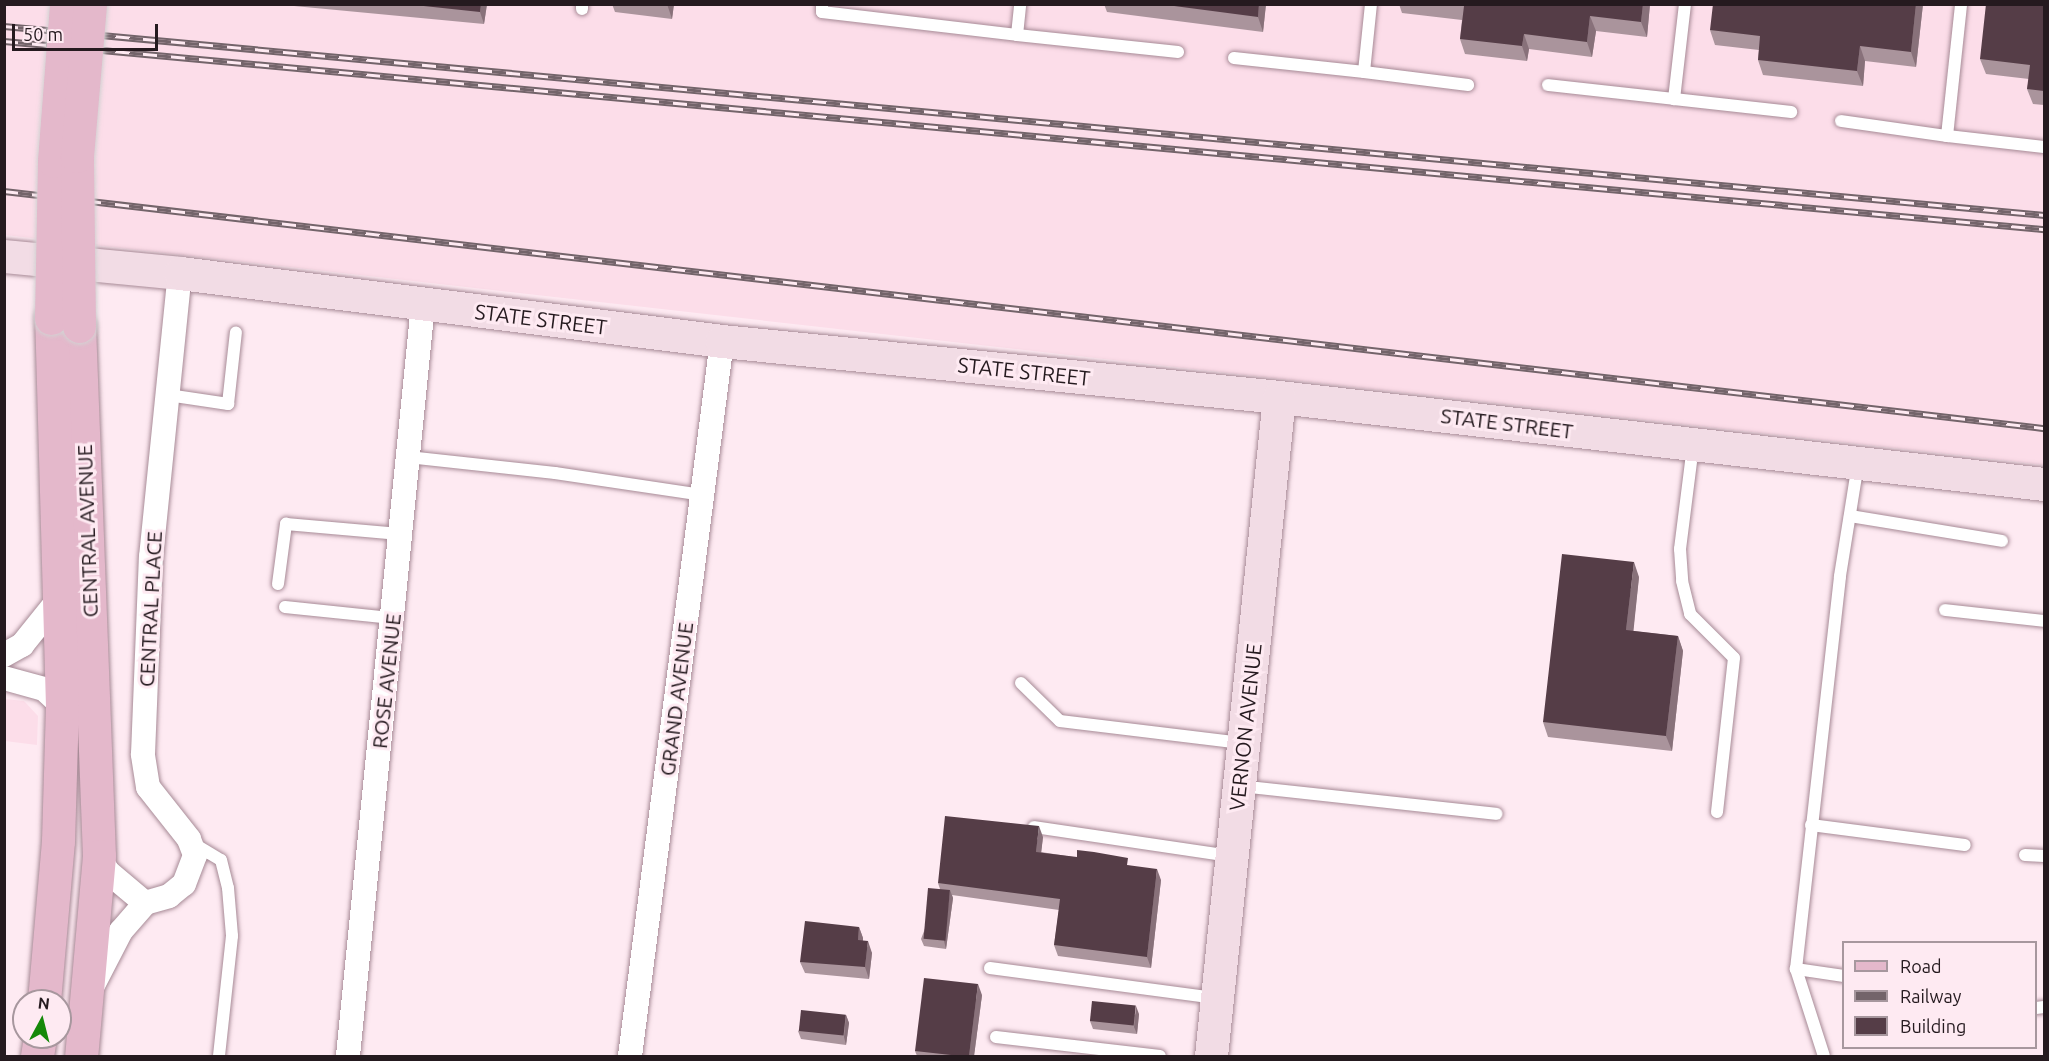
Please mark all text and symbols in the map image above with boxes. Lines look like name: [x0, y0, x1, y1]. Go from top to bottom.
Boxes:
scale bar: [15, 12, 160, 50]
text: 50 m: [23, 24, 63, 44]
street label: STATE STREET: [473, 298, 609, 340]
street label: STATE STREET: [956, 352, 1092, 390]
street label: STATE STREET: [1439, 402, 1575, 444]
street label: CENTRAL AVENUE: [71, 444, 103, 618]
street label: CENTRAL PLACE: [133, 530, 167, 688]
street label: ROSE AVENUE: [366, 612, 406, 750]
street label: GRAND AVENUE: [654, 621, 698, 777]
street label: VERNON AVENUE: [1224, 642, 1266, 812]
legend: [1842, 941, 2037, 1049]
text: Road: [1900, 956, 1942, 976]
text: Railway: [1900, 986, 1961, 1006]
north arrow: [12, 989, 72, 1049]
text: N: [37, 993, 51, 1013]
text: Building: [1900, 1016, 1966, 1036]

